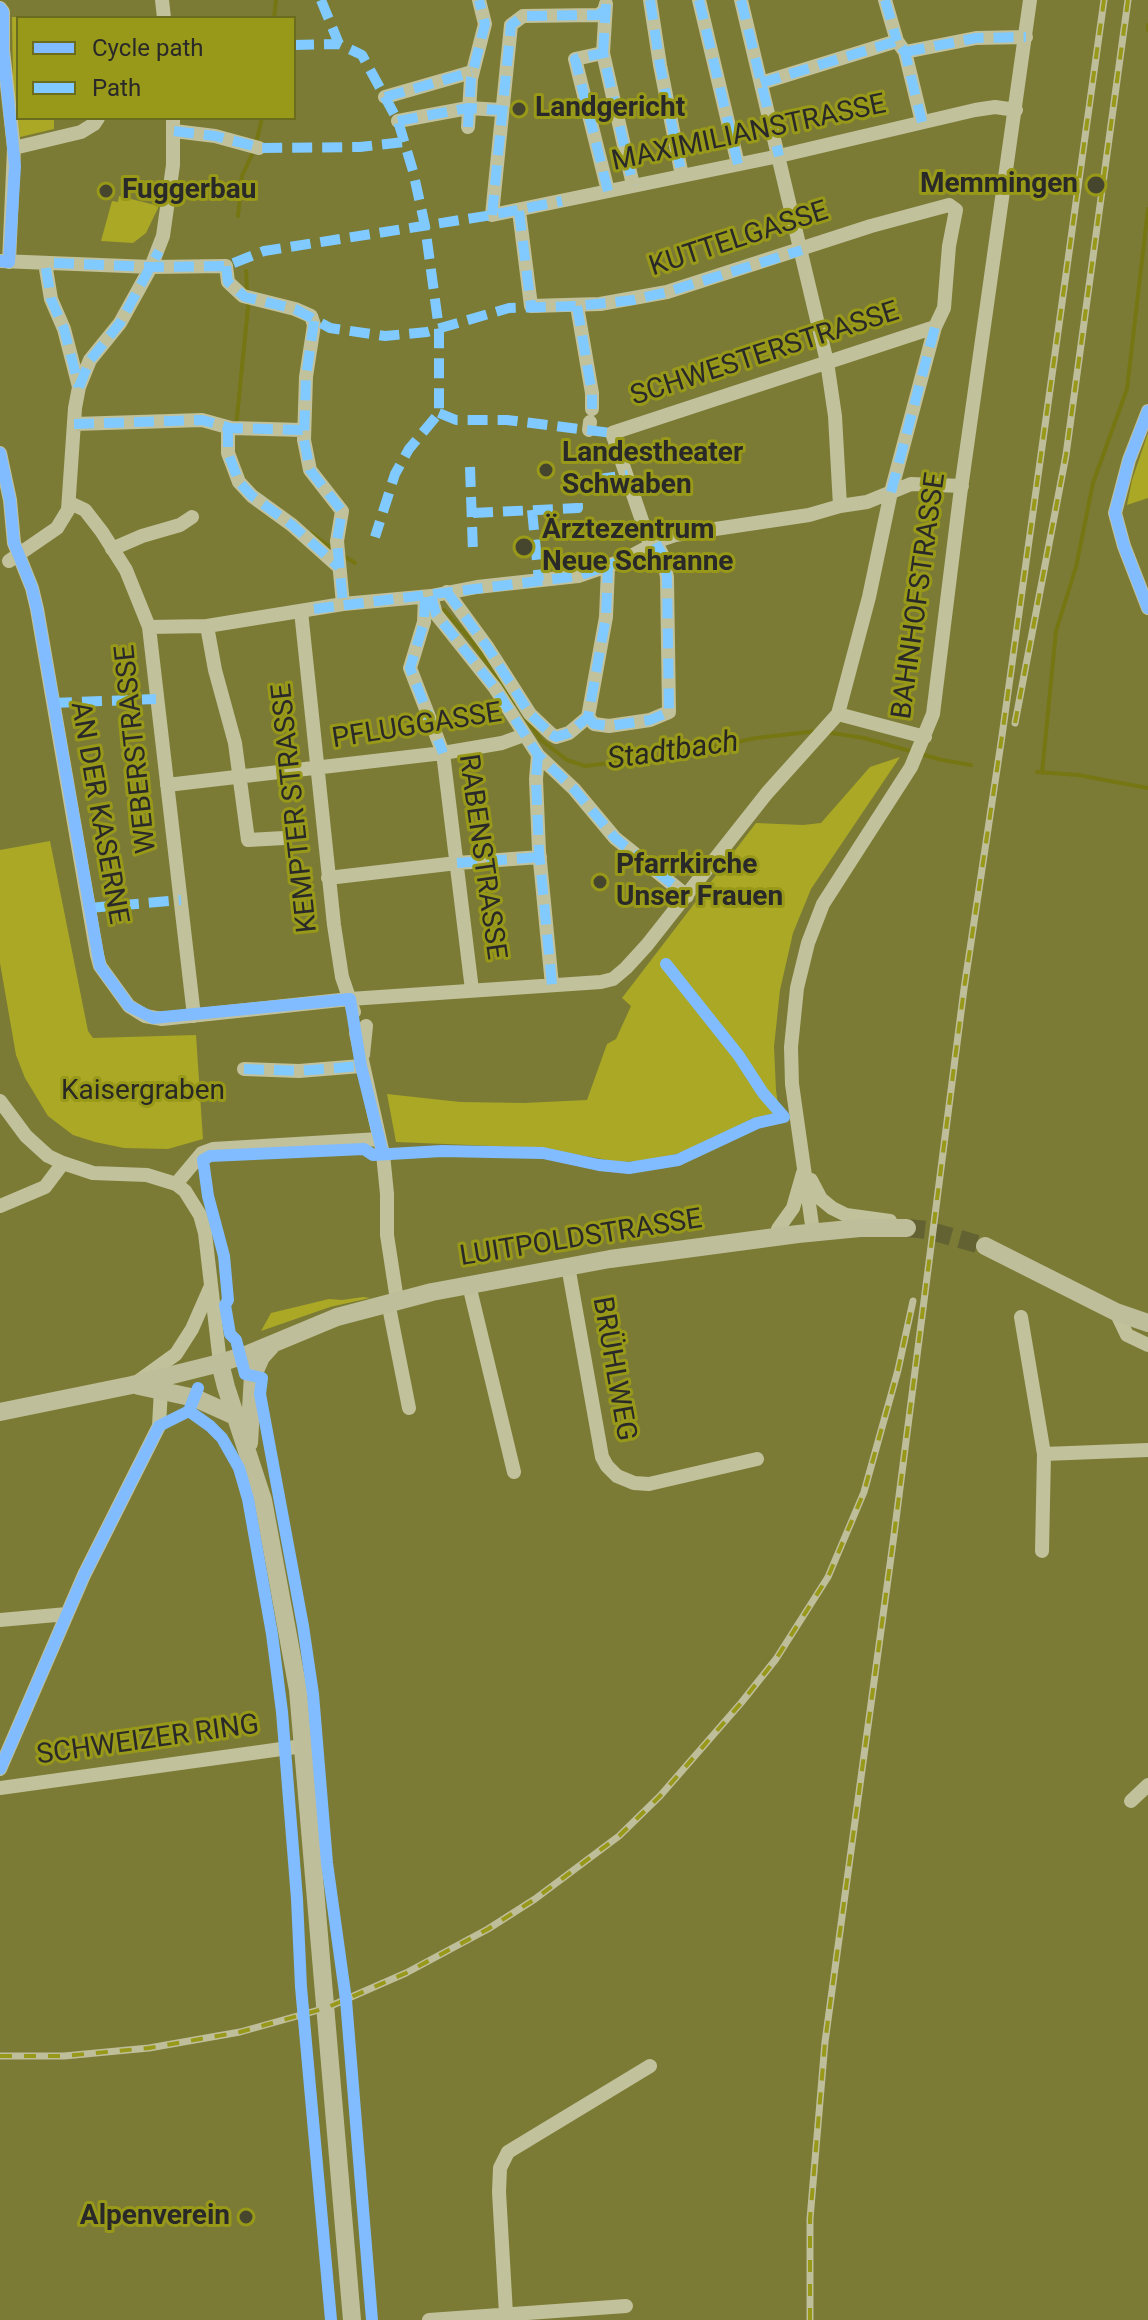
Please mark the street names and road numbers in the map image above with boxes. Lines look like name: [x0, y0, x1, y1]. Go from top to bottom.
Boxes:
street label: MAXIMILIANSTRASSE: [609, 89, 889, 179]
street label: KUTTELGASSE: [645, 195, 833, 285]
street label: SCHWESTERSTRASSE: [627, 296, 903, 414]
street label: BAHNHOFSTRASSE: [886, 471, 954, 721]
street label: WEBERSTRASSE: [109, 643, 165, 855]
street label: KEMPTER STRASSE: [266, 682, 326, 934]
street label: PFLUGGASSE: [330, 697, 504, 757]
street label: AN DER KASERNE: [62, 699, 134, 927]
street label: RABENSTRASSE: [450, 752, 512, 962]
street label: LUITPOLDSTRASSE: [457, 1203, 705, 1275]
street label: BRÜHLWEG: [584, 1294, 642, 1444]
street label: SCHWEIZER RING: [35, 1709, 261, 1773]

